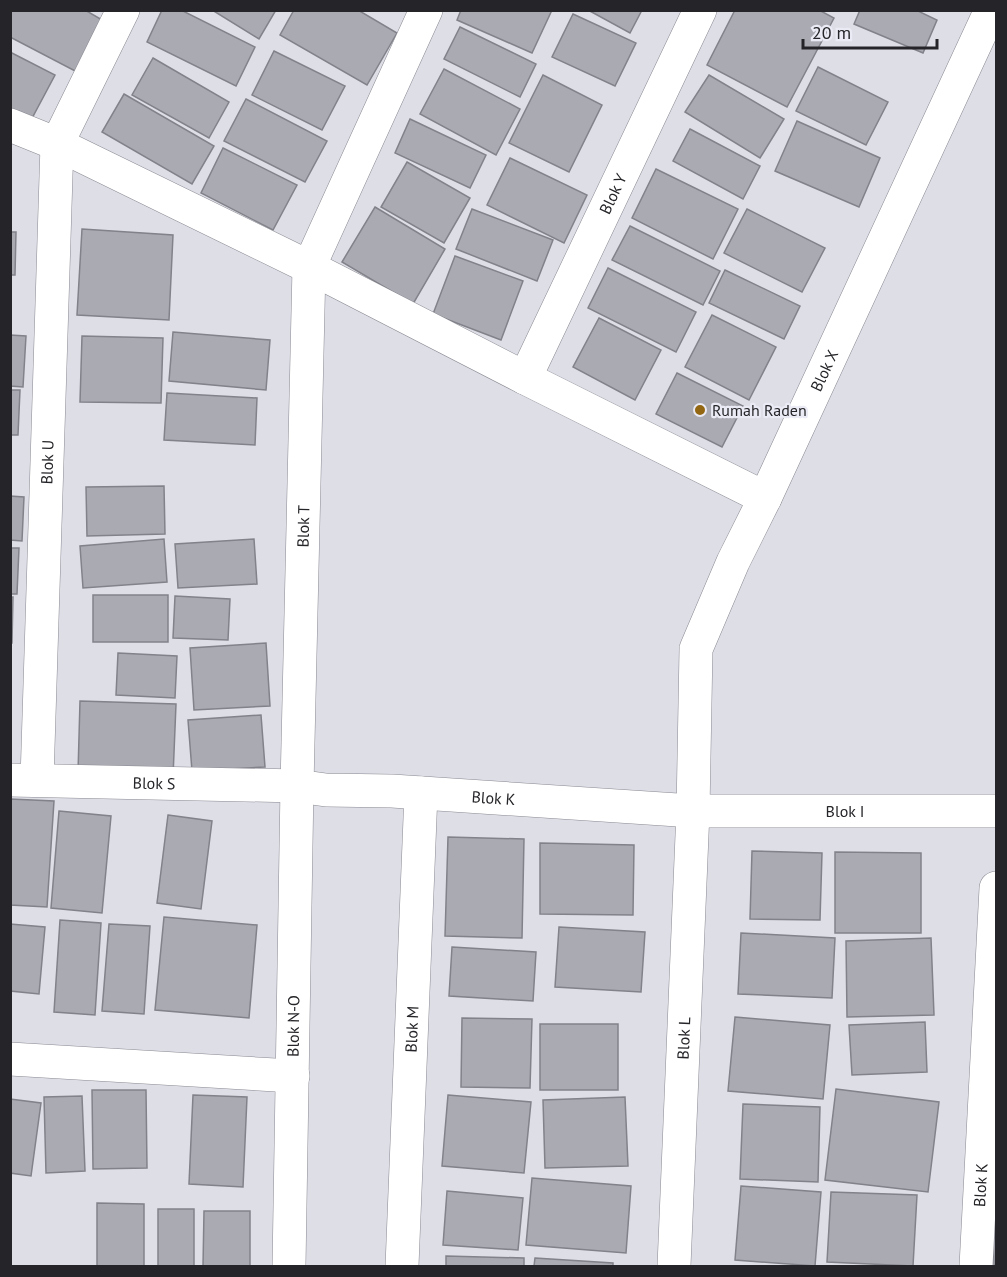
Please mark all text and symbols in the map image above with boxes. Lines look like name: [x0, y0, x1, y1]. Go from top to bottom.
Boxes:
scale bar: [803, 12, 936, 50]
text: 20 m: [812, 21, 851, 44]
street label: Blok Y: [594, 170, 631, 217]
street label: Blok X: [806, 346, 842, 394]
place label: Rumah Raden: [712, 400, 807, 420]
marker: Rumah Raden: [693, 403, 707, 417]
street label: Blok U: [36, 440, 58, 485]
street label: Blok T: [293, 505, 313, 548]
street label: Blok S: [132, 773, 175, 793]
street label: Blok K: [471, 786, 516, 809]
street label: Blok I: [826, 801, 864, 821]
street label: Blok N-O: [282, 995, 304, 1057]
street label: Blok M: [401, 1005, 422, 1053]
street label: Blok L: [673, 1017, 694, 1060]
street label: Blok K: [969, 1162, 991, 1208]

